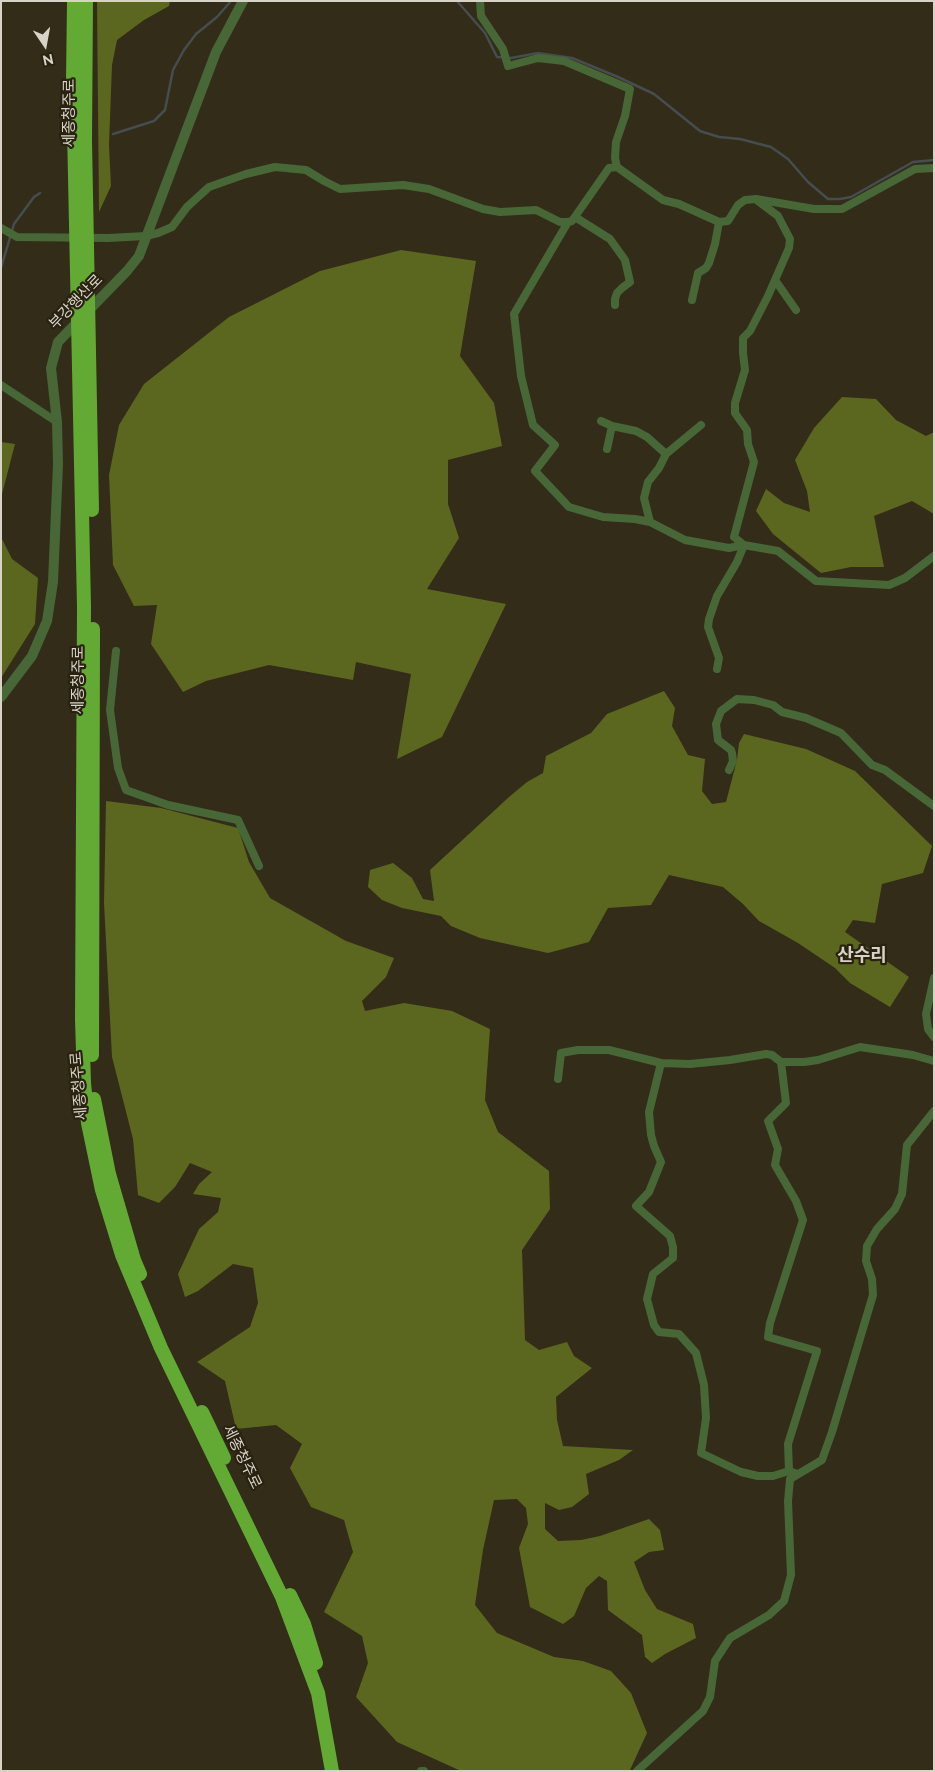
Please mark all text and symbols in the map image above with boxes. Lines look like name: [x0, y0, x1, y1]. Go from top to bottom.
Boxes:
north arrow: [20, 20, 70, 70]
text: N: [41, 51, 55, 69]
street label: 세종청주로: [60, 79, 78, 147]
street label: 부강행산로: [46, 271, 106, 333]
street label: 세종청주로: [69, 646, 87, 714]
district label: 산수리: [837, 945, 887, 967]
street label: 세종청주로: [67, 1051, 91, 1121]
street label: 세종청주로: [219, 1422, 265, 1492]

